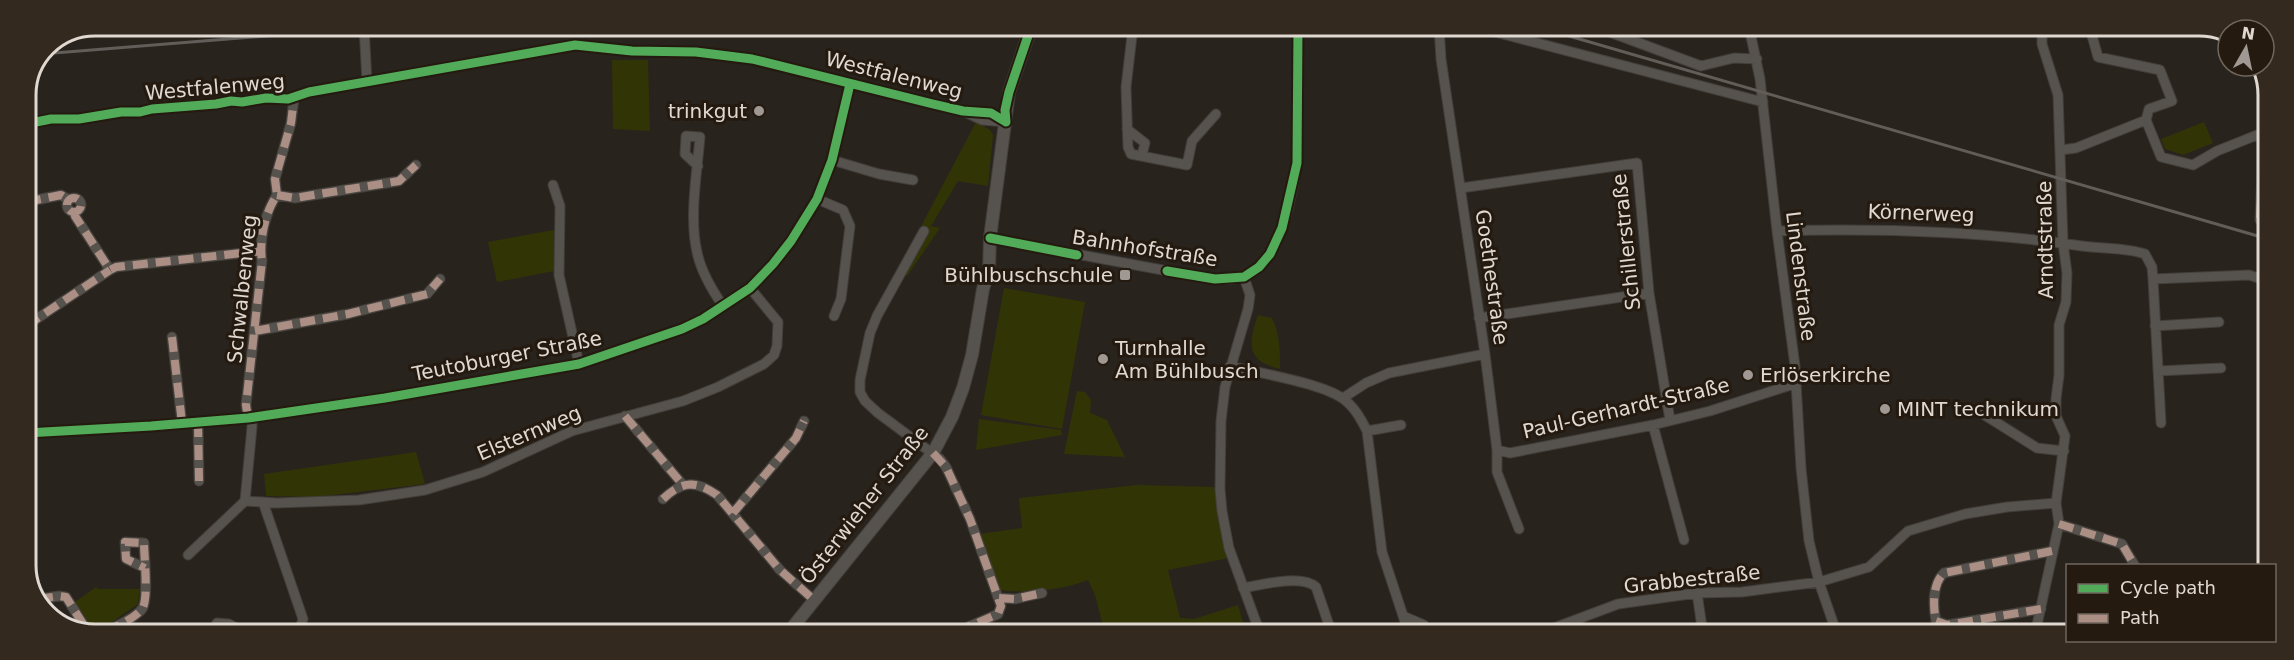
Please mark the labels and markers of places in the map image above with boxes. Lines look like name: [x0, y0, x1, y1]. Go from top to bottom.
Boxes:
place label: trinkgut: [668, 99, 747, 123]
marker: trinkgut: [752, 104, 766, 118]
place label: Bühlbuschschule: [944, 263, 1113, 287]
marker: Bühlbuschschule: [1118, 268, 1132, 282]
place label: Turnhalle Am Bühlbusch: [1114, 336, 1259, 383]
marker: Turnhalle Am Bühlbusch: [1096, 352, 1110, 366]
place label: Erlöserkirche: [1760, 363, 1891, 387]
marker: Erlöserkirche: [1741, 368, 1755, 382]
place label: MINT technikum: [1897, 397, 2059, 421]
marker: MINT technikum: [1878, 402, 1892, 416]

